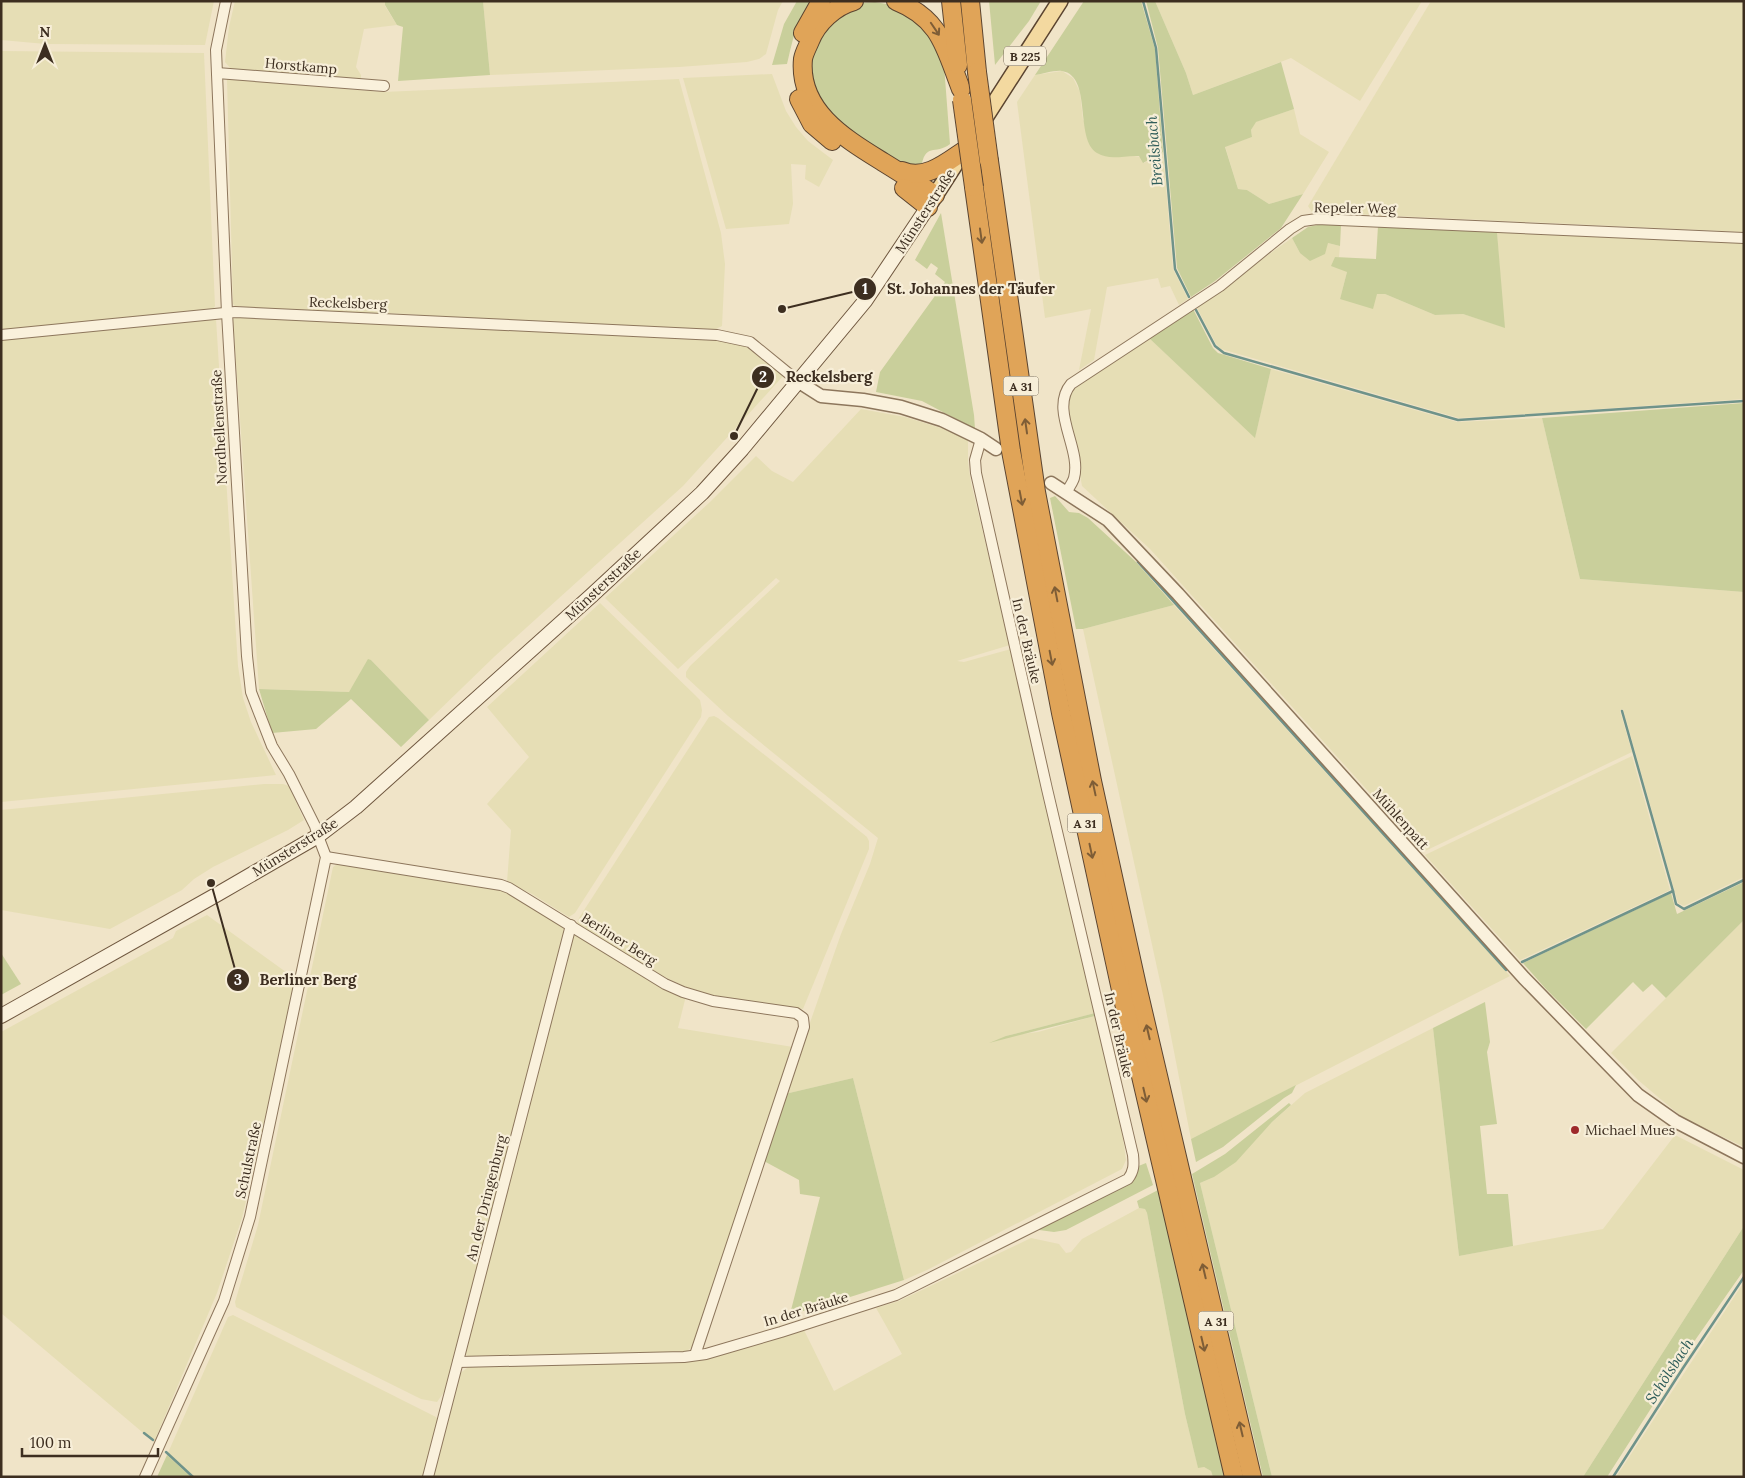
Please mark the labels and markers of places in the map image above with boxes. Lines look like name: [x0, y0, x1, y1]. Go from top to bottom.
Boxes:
callout: St. Johannes der Täufer: [852, 274, 1065, 304]
callout: Reckelsberg: [750, 362, 882, 392]
callout: Berliner Berg: [225, 965, 367, 995]
place label: Michael Mues: [1585, 1121, 1675, 1139]
marker: Michael Mues: [1569, 1124, 1581, 1136]

